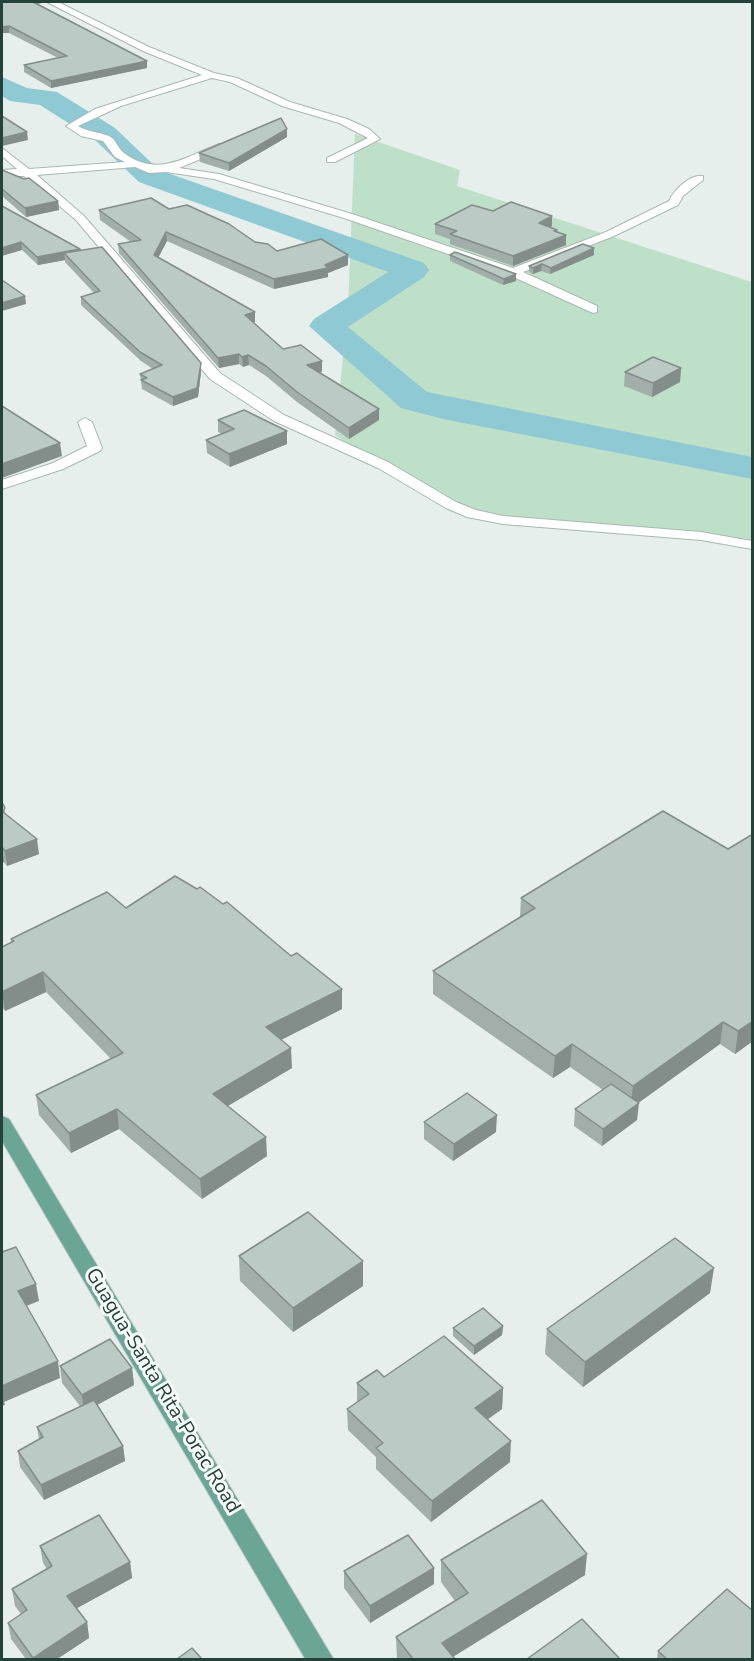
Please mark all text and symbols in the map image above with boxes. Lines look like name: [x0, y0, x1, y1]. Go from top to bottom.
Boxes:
street label: Guagua-Santa Rita-Porac Road: [79, 1264, 245, 1518]

